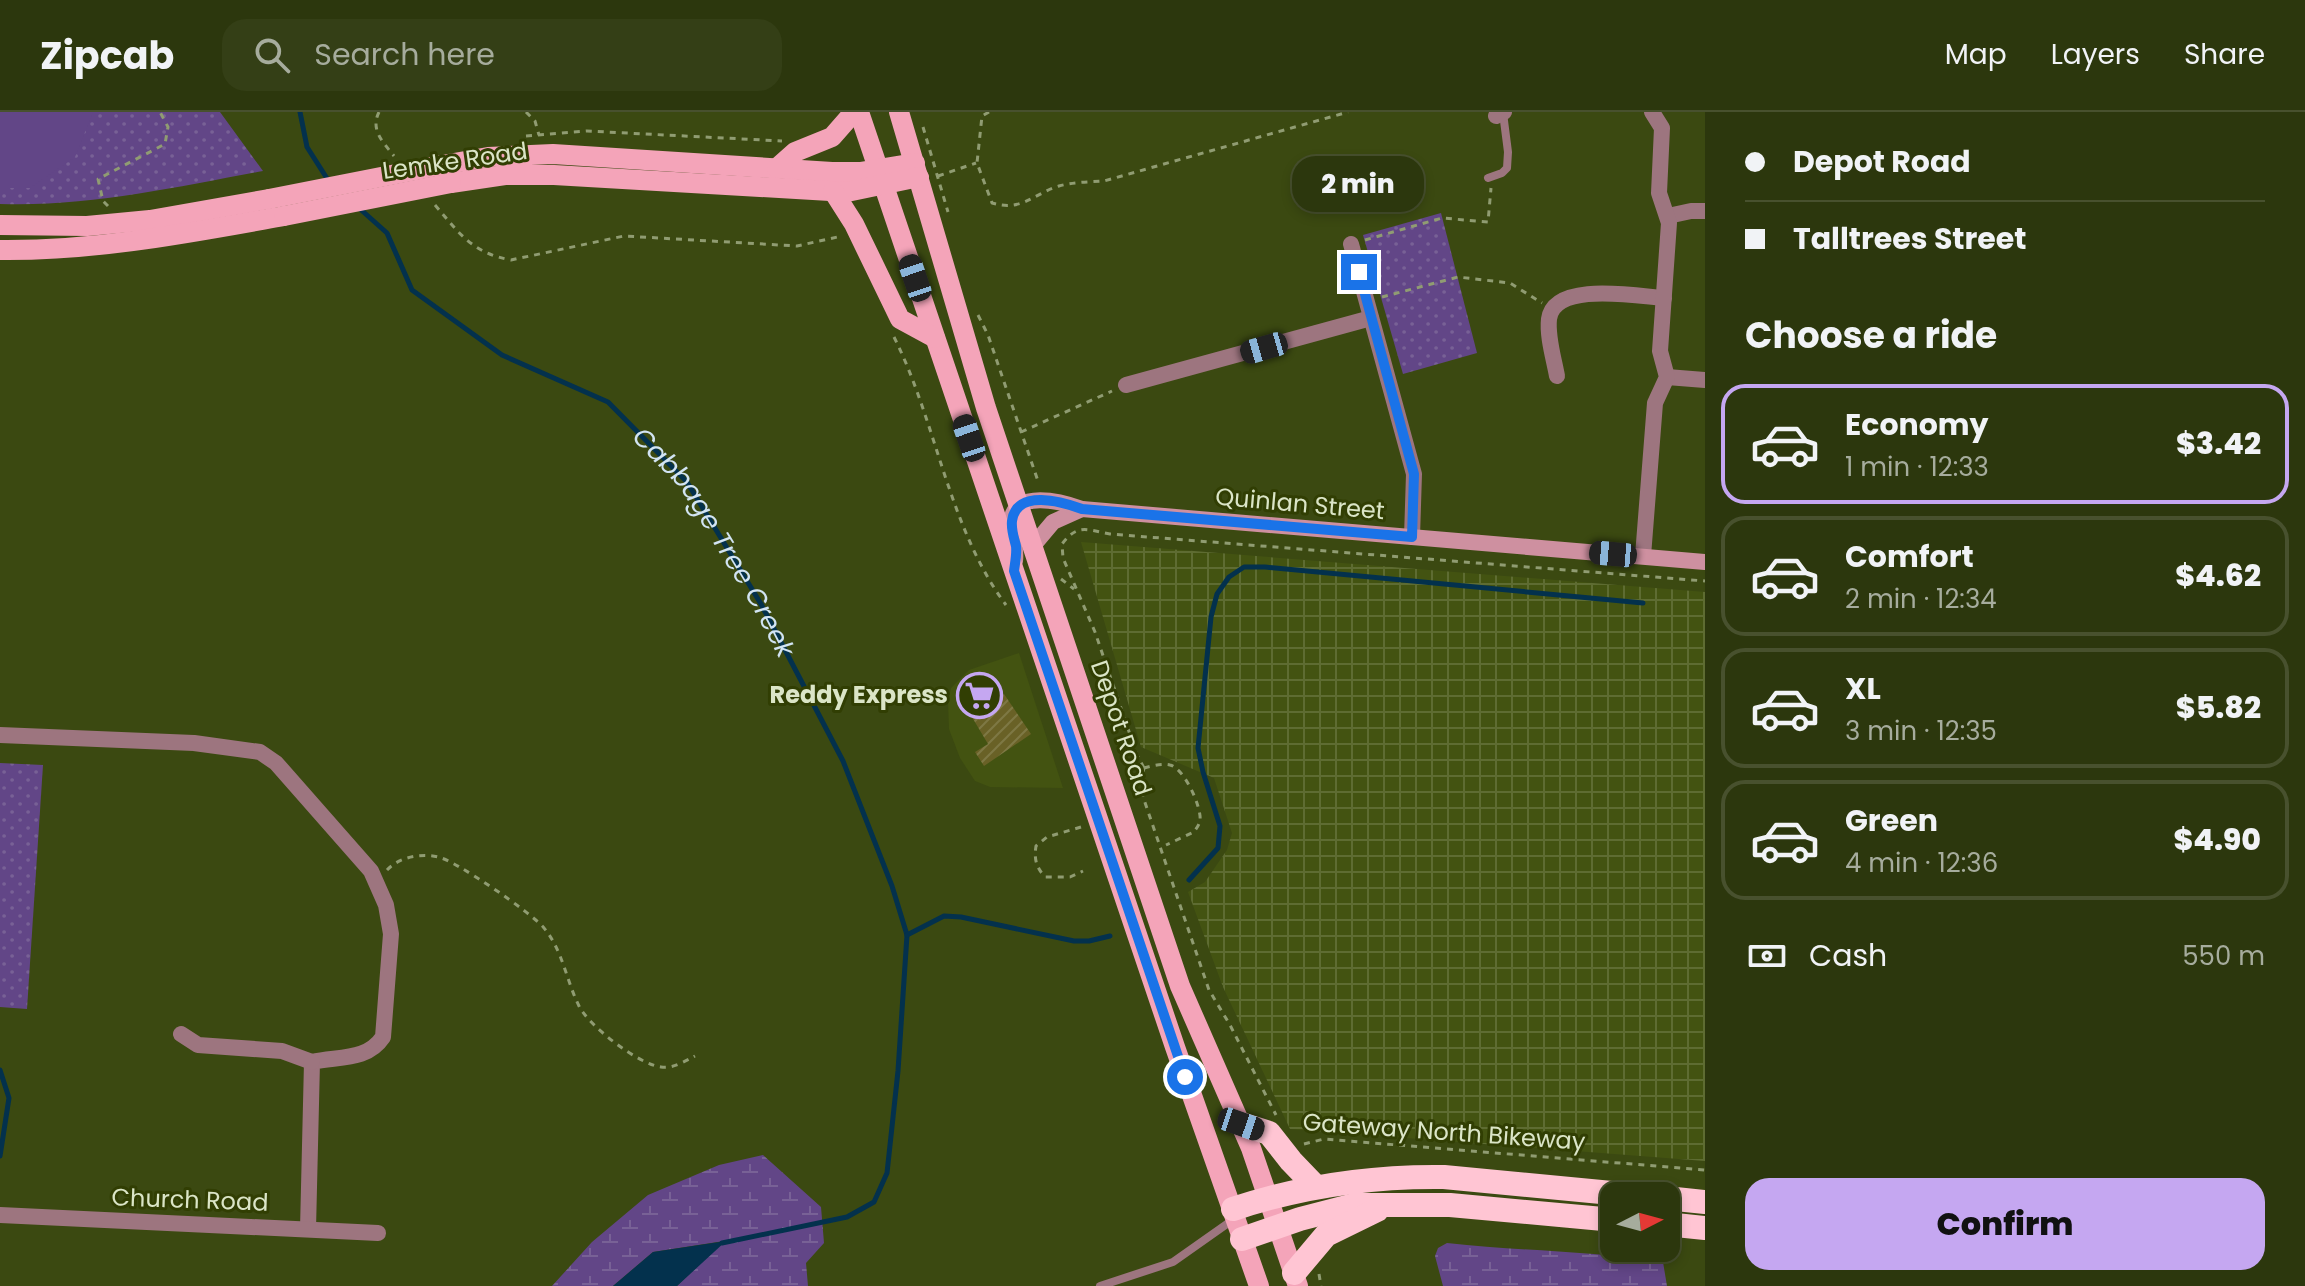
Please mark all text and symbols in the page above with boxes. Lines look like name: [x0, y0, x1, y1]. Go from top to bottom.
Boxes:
search box: [222, 19, 782, 91]
text: Zipcab: [40, 29, 174, 82]
icon: search: [250, 33, 294, 77]
text: Search here: [314, 33, 495, 76]
text: Map: [1945, 35, 2007, 74]
text: Layers: [2051, 35, 2140, 74]
text: Share: [2184, 35, 2265, 74]
street label: Lemke Road: [380, 134, 530, 187]
text: Depot Road: [1793, 140, 1971, 183]
callout: 2 min: [1293, 156, 1425, 212]
text: 2 min: [1321, 166, 1395, 202]
text: Talltrees Street: [1793, 217, 2027, 260]
car: [896, 251, 934, 305]
route end: [1341, 254, 1377, 290]
text: Choose a ride: [1745, 310, 1997, 361]
car: [1238, 330, 1290, 366]
text: Economy: [1845, 403, 1989, 446]
icon: car: [1749, 408, 1821, 480]
car: [950, 411, 988, 465]
water label: Cabbage Tree Creek: [625, 419, 804, 665]
text: $3.42: [2176, 422, 2261, 465]
text: 1 min · 12:33: [1845, 449, 1989, 485]
street label: Quinlan Street: [1214, 480, 1386, 527]
text: Comfort: [1845, 535, 1974, 578]
car: [1588, 540, 1638, 568]
icon: car: [1749, 540, 1821, 612]
text: $4.62: [2175, 554, 2261, 597]
text: 2 min · 12:34: [1845, 581, 1997, 617]
street label: Depot Road: [1083, 656, 1160, 800]
text: XL: [1845, 667, 1881, 710]
supermarket icon: Reddy Express: [955, 671, 1003, 719]
icon: car: [1749, 672, 1821, 744]
place label: Reddy Express: [769, 678, 948, 711]
text: $5.82: [2176, 686, 2261, 729]
text: 3 min · 12:35: [1845, 713, 1997, 749]
text: Green: [1845, 799, 1938, 842]
icon: car: [1749, 804, 1821, 876]
text: $4.90: [2174, 818, 2261, 861]
text: 4 min · 12:36: [1845, 845, 1998, 881]
icon: cash: [1745, 934, 1789, 978]
text: Cash: [1809, 934, 1887, 977]
text: 550 m: [2182, 938, 2265, 974]
route start: [1167, 1059, 1203, 1095]
car: [1214, 1105, 1268, 1143]
street label: Gateway North Bikeway: [1302, 1105, 1587, 1158]
button: Confirm: [1745, 1178, 2265, 1270]
street label: Church Road: [111, 1180, 269, 1219]
north arrow: [1600, 1182, 1680, 1262]
map controls: [1600, 1182, 1680, 1262]

